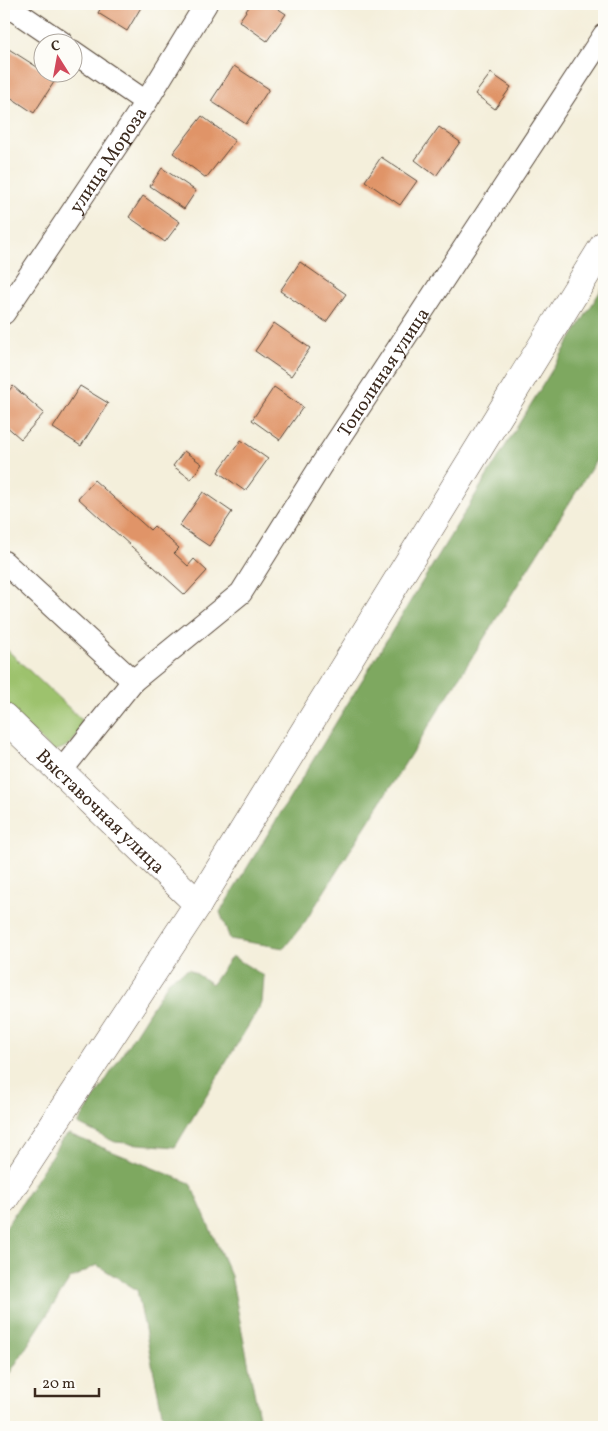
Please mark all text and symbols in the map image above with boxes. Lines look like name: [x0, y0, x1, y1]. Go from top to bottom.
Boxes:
north arrow: [32, 32, 82, 82]
text: С: [50, 37, 62, 57]
street label: улица Мороза: [64, 102, 154, 219]
street label: Тополиная улица: [332, 303, 436, 443]
street label: Выставочная улица: [30, 744, 170, 880]
scale bar: [35, 1366, 99, 1398]
text: 20 m: [42, 1374, 75, 1395]

